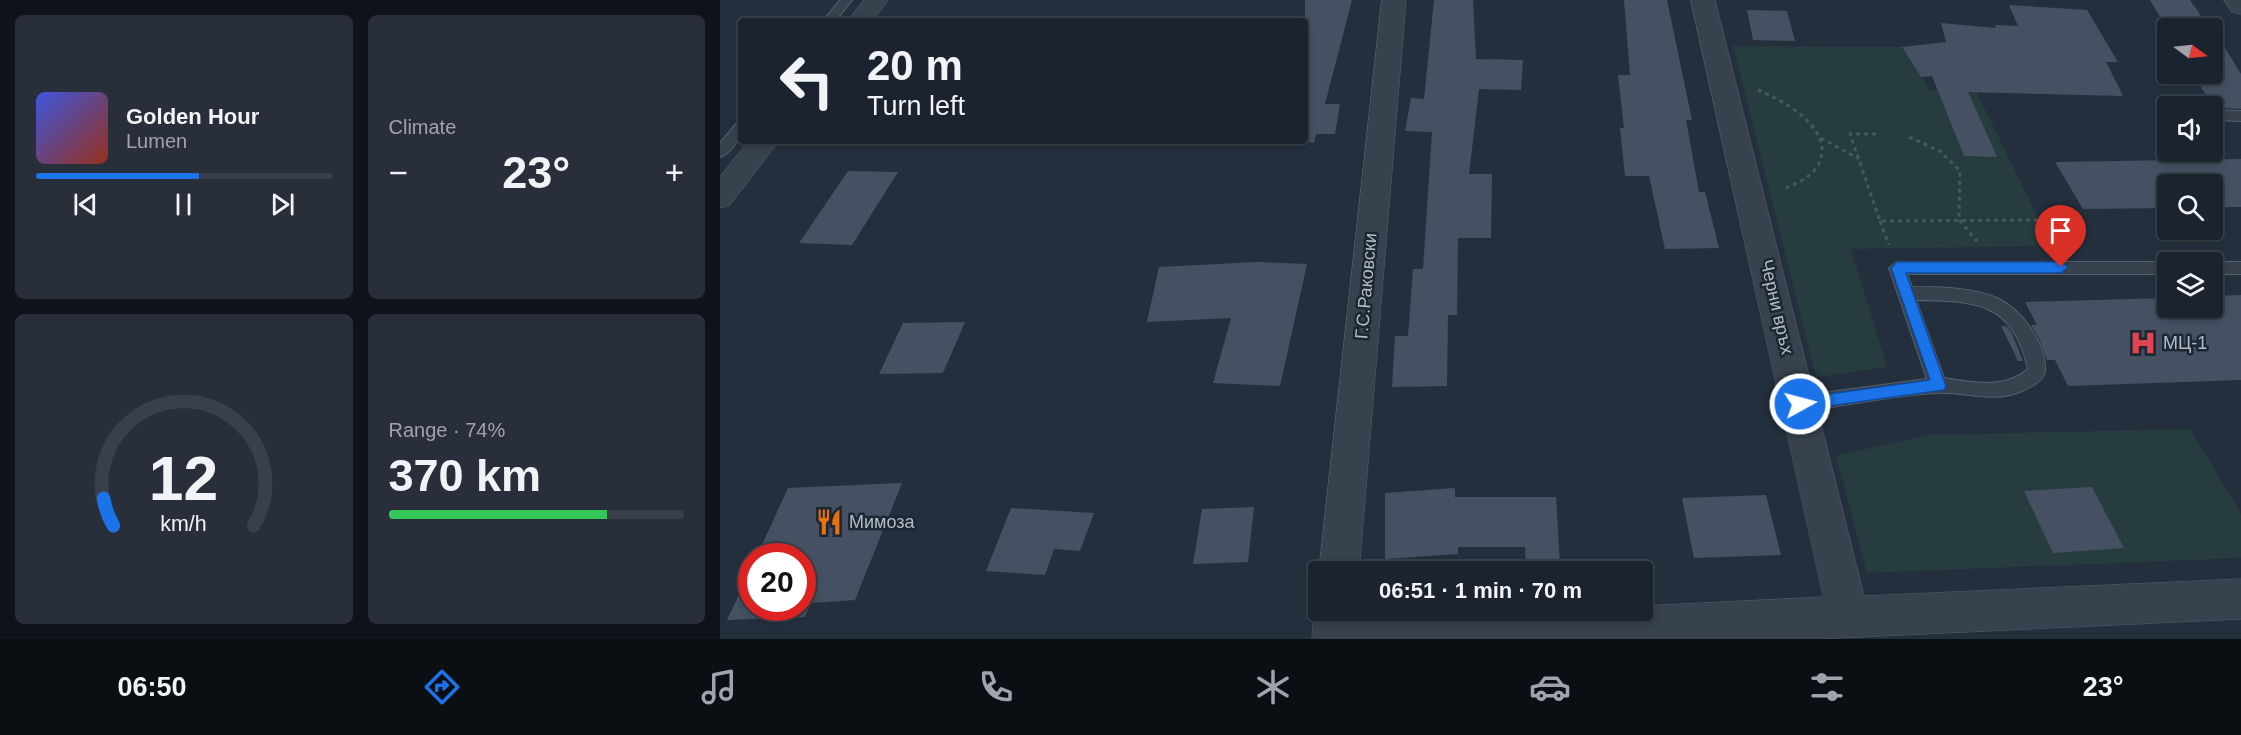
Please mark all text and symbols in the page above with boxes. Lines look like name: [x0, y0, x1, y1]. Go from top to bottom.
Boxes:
north arrow: [2157, 18, 2223, 84]
map controls: [2157, 18, 2223, 318]
icon: left: [768, 42, 846, 120]
text: 20 m: [867, 42, 963, 89]
text: Turn left: [867, 91, 965, 121]
button: sound: [2157, 96, 2223, 162]
text: Golden Hour: [126, 104, 259, 129]
text: Climate: [389, 116, 456, 138]
text: Lumen: [126, 130, 187, 152]
text: 23°: [502, 147, 570, 198]
text: −: [389, 154, 408, 191]
text: +: [665, 154, 684, 191]
button: search: [2157, 174, 2223, 240]
icon: previous: [69, 188, 102, 221]
icon: pause: [167, 188, 200, 221]
icon: next: [266, 188, 299, 221]
pin: [2035, 205, 2086, 267]
icon: arrive: [2044, 214, 2077, 247]
street label: Г.С.Раковски: [1351, 232, 1381, 340]
button: layers: [2157, 252, 2223, 318]
street label: Черни връх: [1756, 258, 1798, 356]
hospital icon: МЦ-1: [2128, 328, 2158, 358]
place label: МЦ-1: [2163, 333, 2207, 353]
position arrow: [1768, 372, 1832, 436]
text: Range · 74%: [389, 419, 505, 441]
text: 12: [149, 444, 218, 513]
text: 370 km: [389, 450, 541, 501]
restaurant icon: Мимоза: [814, 507, 844, 537]
text: km/h: [161, 512, 207, 536]
place label: Мимоза: [849, 512, 915, 532]
speed limit sign: 20: [738, 543, 816, 621]
text: 06:51 · 1 min · 70 m: [1379, 578, 1582, 603]
icon: directions: [421, 666, 463, 708]
icon: music: [698, 666, 740, 708]
icon: phone: [975, 666, 1017, 708]
icon: climate: [1252, 666, 1294, 708]
icon: car: [1529, 666, 1571, 708]
icon: filters: [1806, 666, 1848, 708]
text: 06:50: [117, 672, 187, 702]
text: 23°: [2083, 672, 2123, 702]

